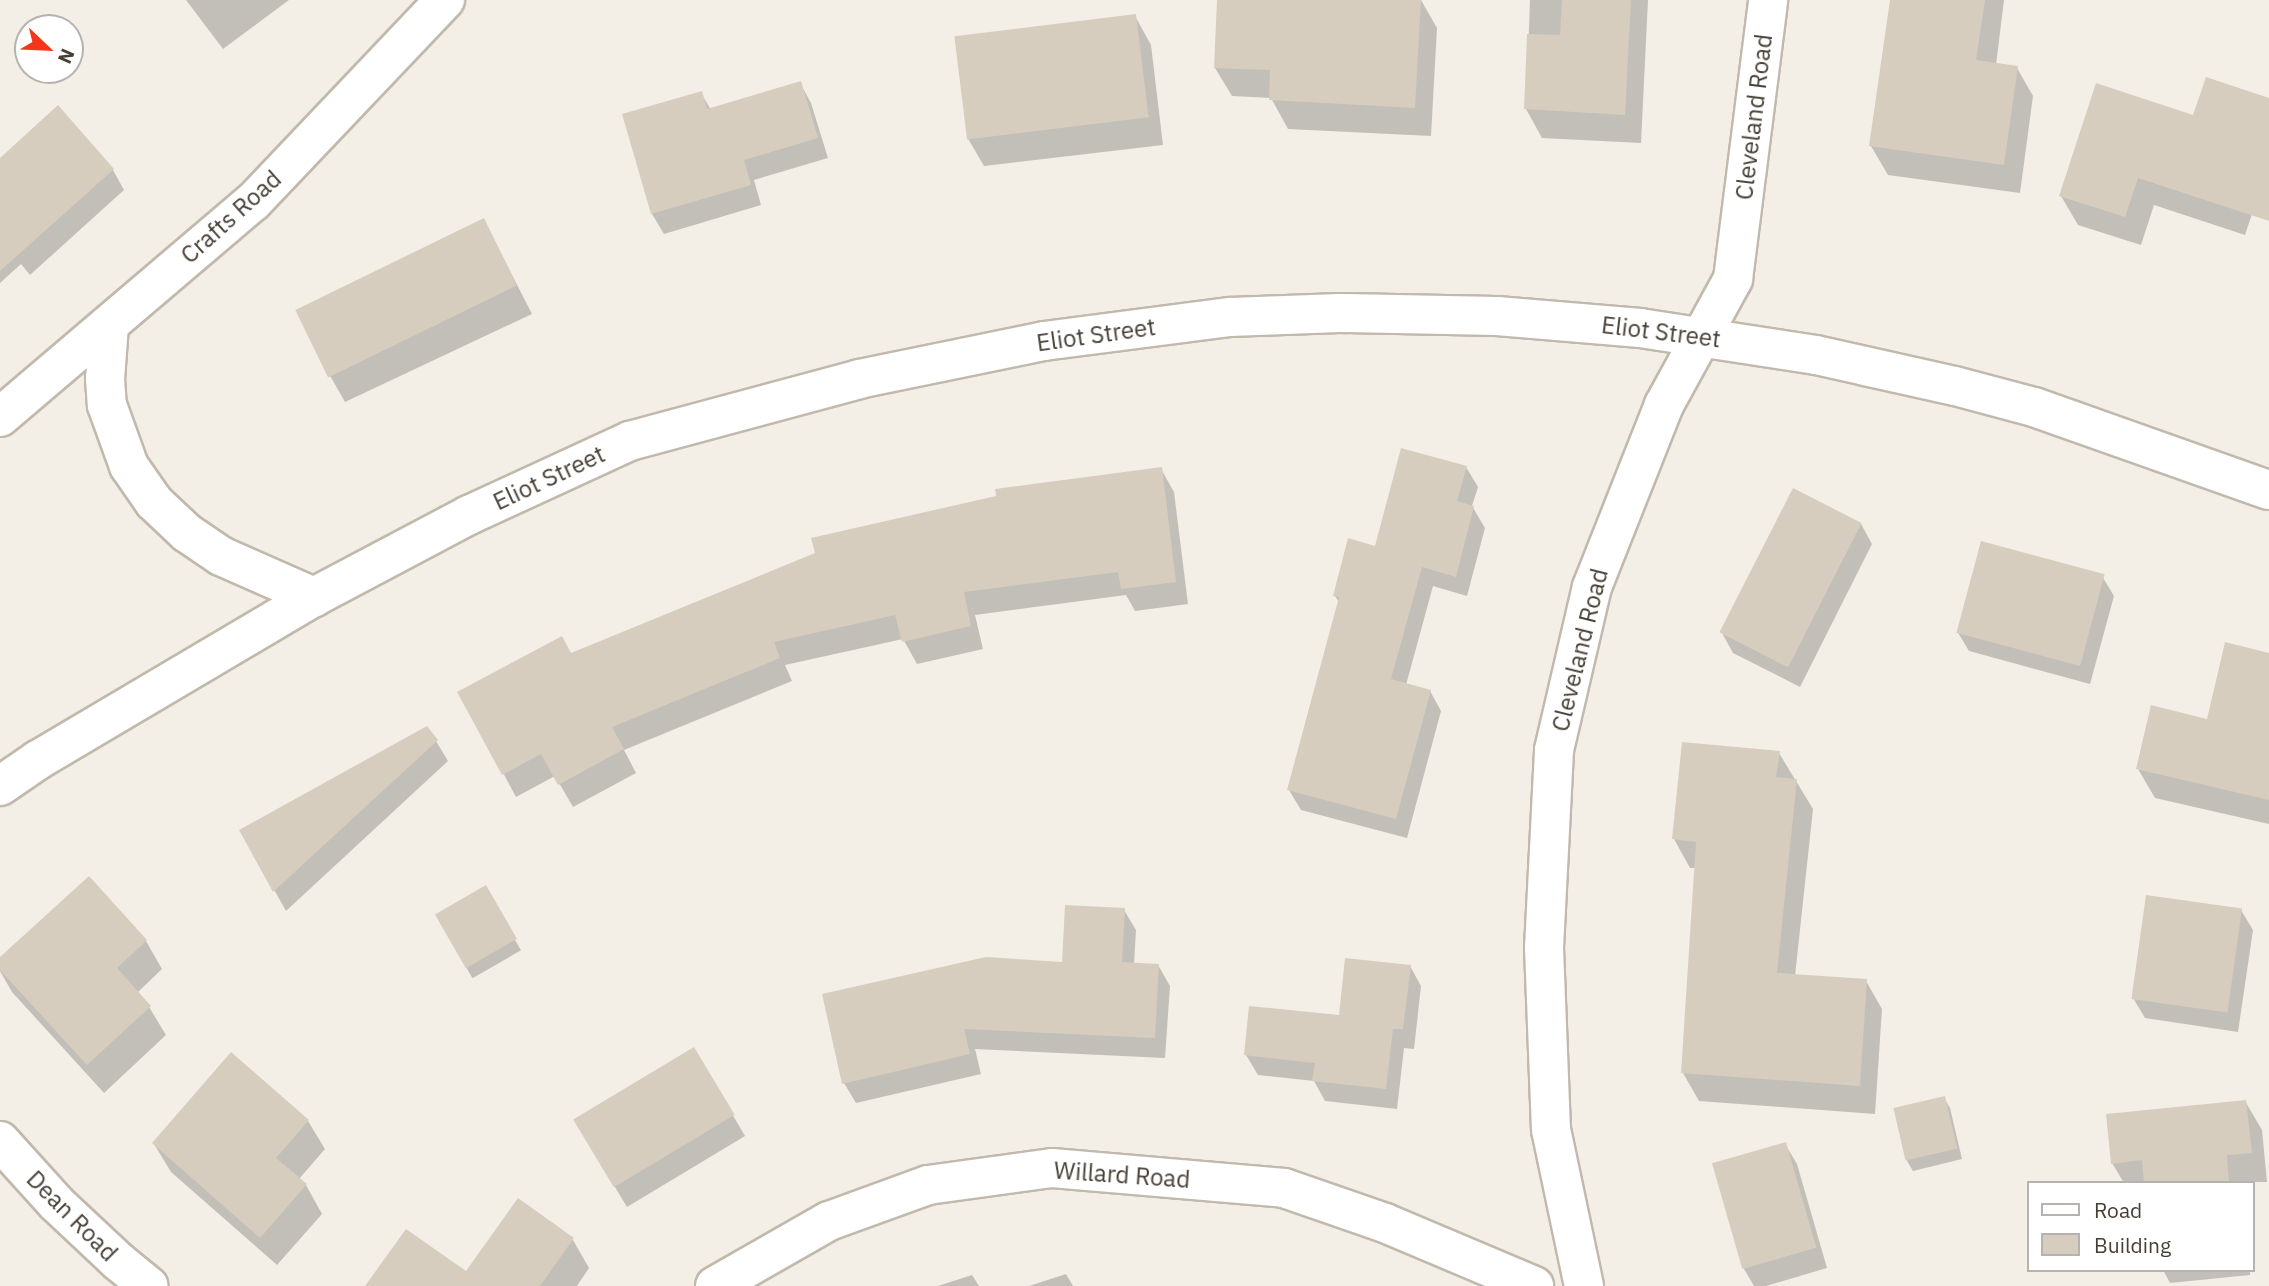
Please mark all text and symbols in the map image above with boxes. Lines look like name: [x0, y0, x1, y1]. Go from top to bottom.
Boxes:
north arrow: [14, 14, 84, 84]
street label: Cleveland Road: [1730, 32, 1778, 202]
text: N: [53, 45, 80, 67]
street label: Crafts Road: [175, 164, 287, 270]
street label: Eliot Street: [1600, 310, 1722, 354]
street label: Eliot Street: [1035, 312, 1157, 358]
street label: Eliot Street: [489, 440, 609, 516]
street label: Cleveland Road: [1546, 566, 1614, 734]
street label: Willard Road: [1053, 1156, 1191, 1194]
street label: Dean Road: [21, 1165, 123, 1267]
legend: [2028, 1181, 2255, 1272]
text: Road: [2094, 1196, 2142, 1224]
text: Building: [2094, 1231, 2171, 1259]

